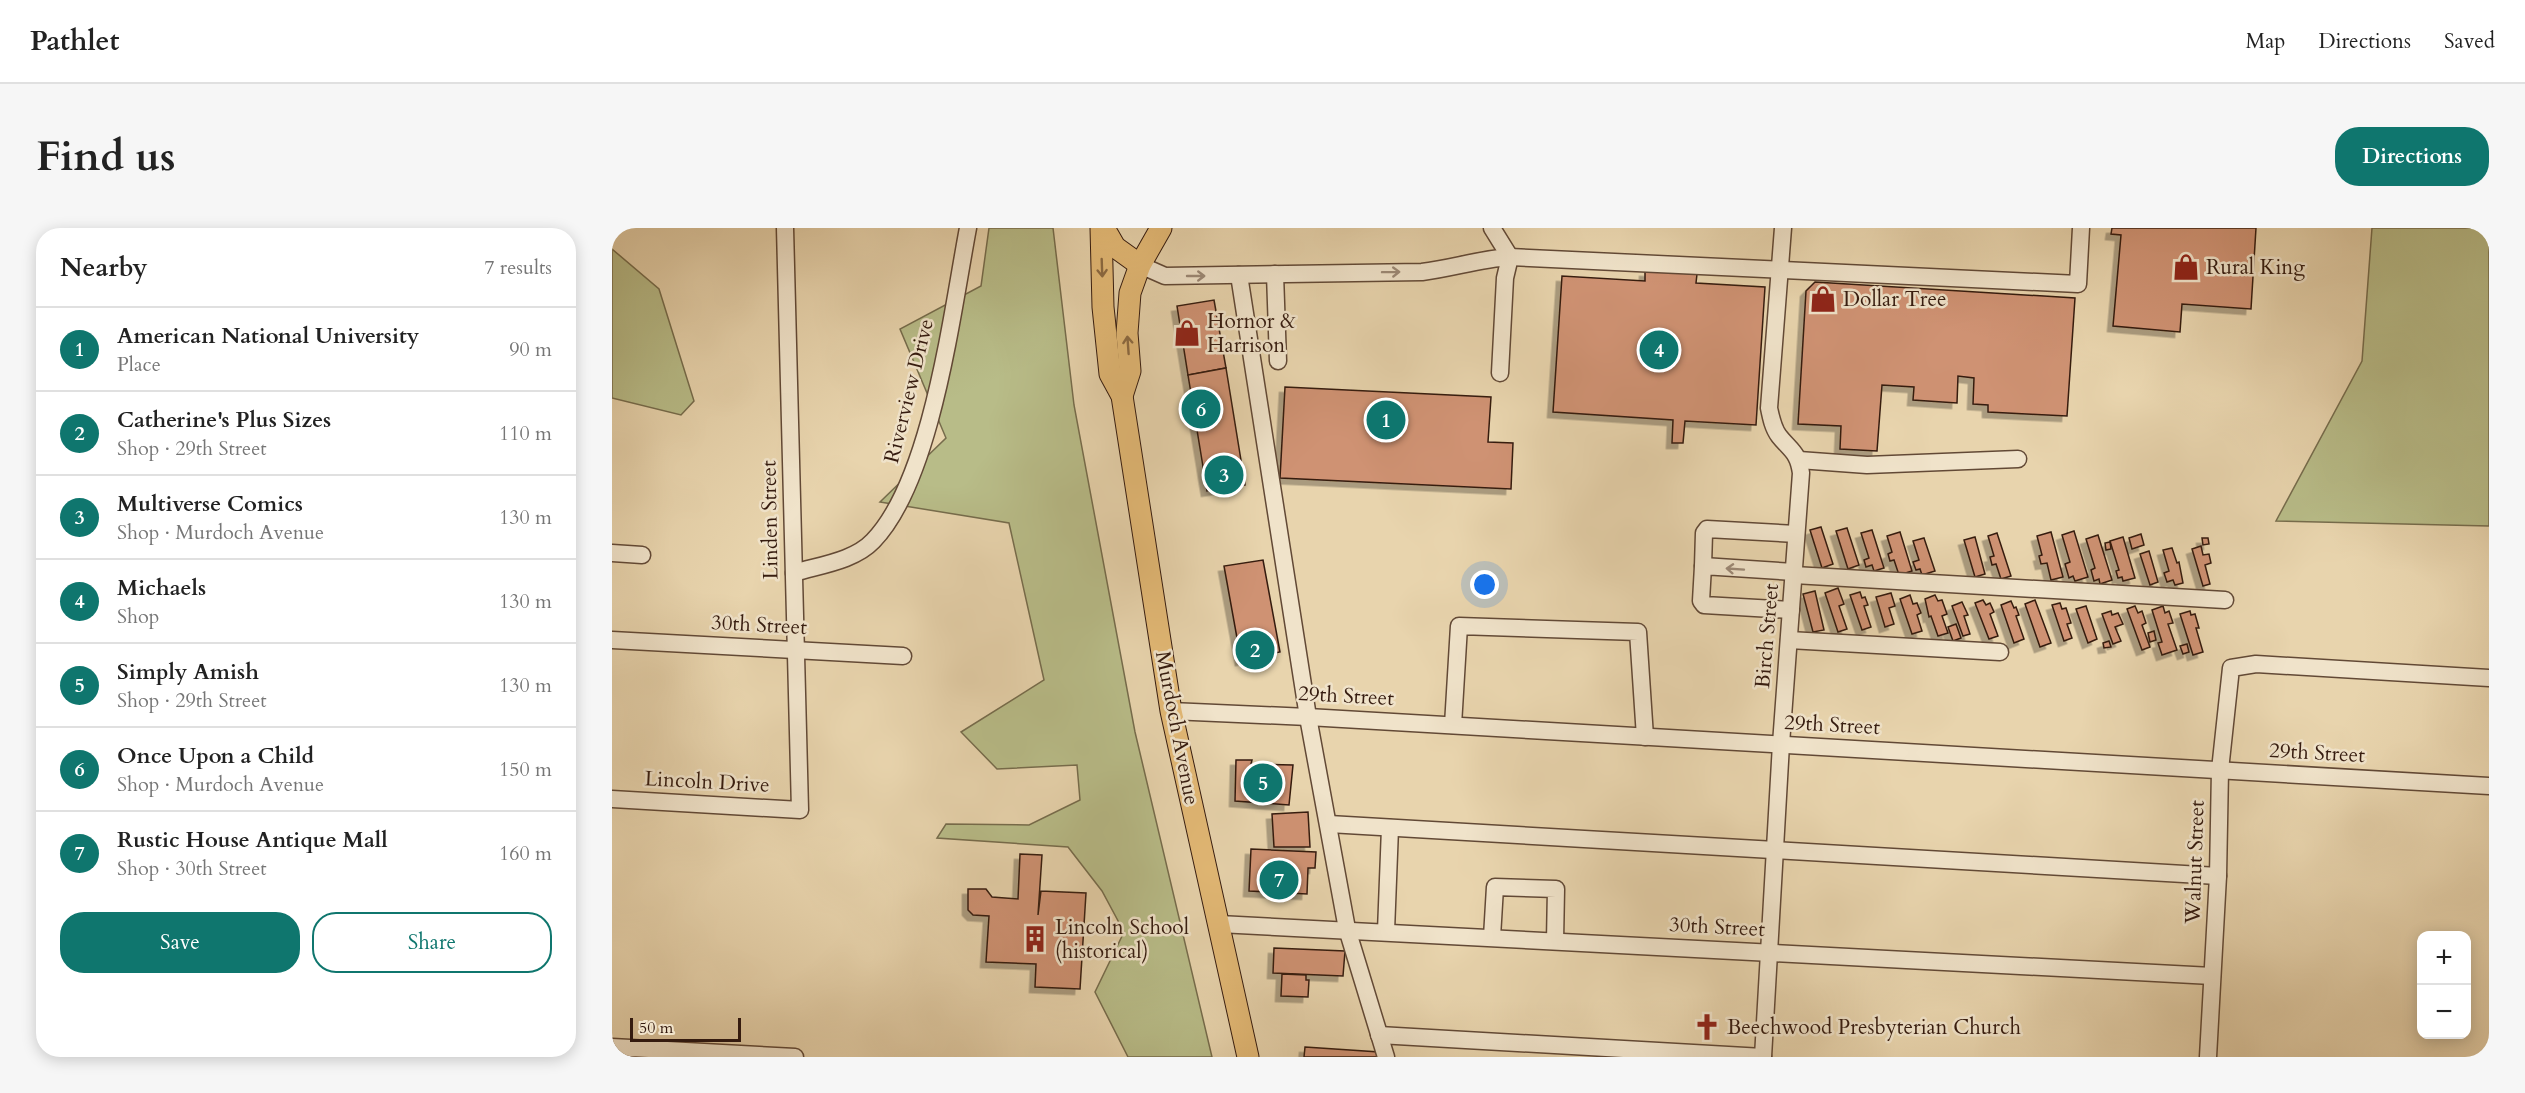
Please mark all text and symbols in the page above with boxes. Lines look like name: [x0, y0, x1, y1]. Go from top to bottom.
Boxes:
text: Pathlet: [30, 22, 119, 60]
text: Map: [2245, 27, 2285, 56]
text: Directions: [2318, 27, 2411, 56]
text: Saved: [2444, 27, 2495, 56]
button: Directions: [2335, 127, 2489, 186]
text: Find us: [36, 128, 176, 185]
text: Nearby: [60, 250, 148, 285]
shop icon: Rural King: [2171, 252, 2201, 282]
place label: Rural King: [2206, 253, 2305, 282]
text: 7 results: [484, 254, 552, 281]
one-way arrow: [1096, 257, 1108, 277]
one-way arrow: [1380, 267, 1400, 278]
one-way arrow: [1185, 270, 1205, 281]
shop icon: Dollar Tree: [1808, 284, 1838, 314]
place label: Dollar Tree: [1843, 285, 1947, 314]
place label: Hornor & Harrison: [1207, 307, 1296, 360]
street label: Riverview Drive: [877, 316, 941, 466]
shop icon: Hornor & Harrison: [1172, 318, 1202, 348]
text: American National University: [117, 321, 419, 351]
pin: 4: [1640, 328, 1678, 372]
text: 1: [74, 336, 85, 363]
text: 90 m: [509, 336, 552, 363]
one-way arrow: [1122, 336, 1133, 356]
text: Place: [117, 351, 161, 378]
pin: 6: [1182, 386, 1220, 432]
pin: 1: [1366, 398, 1406, 442]
text: Catherine's Plus Sizes: [117, 405, 331, 435]
text: 2: [74, 420, 85, 447]
text: 110 m: [499, 420, 552, 447]
text: Shop · 29th Street: [117, 435, 267, 462]
pin: 3: [1204, 452, 1244, 498]
street label: Linden Street: [754, 460, 786, 580]
text: Multiverse Comics: [117, 489, 303, 519]
text: 3: [74, 504, 85, 531]
text: 130 m: [499, 504, 552, 531]
text: Shop · Murdoch Avenue: [117, 519, 324, 546]
one-way arrow: [1726, 563, 1746, 574]
your location: [1470, 570, 1499, 599]
text: Michaels: [117, 573, 206, 603]
street label: Birch Street: [1748, 582, 1786, 690]
text: 4: [74, 588, 85, 615]
text: 130 m: [499, 588, 552, 615]
text: Shop: [117, 603, 159, 630]
street label: 30th Street: [710, 608, 808, 642]
pin: 2: [1236, 628, 1274, 672]
street label: Murdoch Avenue: [1148, 648, 1206, 808]
text: Simply Amish: [117, 657, 259, 687]
text: 5: [74, 672, 85, 699]
text: 130 m: [499, 672, 552, 699]
street label: 29th Street: [1297, 679, 1395, 713]
text: Shop · 29th Street: [117, 687, 267, 714]
street label: 29th Street: [1783, 708, 1881, 742]
street label: 29th Street: [2268, 736, 2366, 770]
text: Once Upon a Child: [117, 741, 314, 771]
text: 6: [74, 756, 85, 783]
text: 150 m: [499, 756, 552, 783]
pin: 5: [1244, 760, 1282, 806]
street label: Lincoln Drive: [644, 764, 770, 800]
text: Shop · Murdoch Avenue: [117, 771, 324, 798]
street label: Walnut Street: [2178, 799, 2212, 925]
text: Rustic House Antique Mall: [117, 825, 388, 855]
text: 7: [74, 840, 85, 867]
text: 160 m: [499, 840, 552, 867]
text: Shop · 30th Street: [117, 855, 267, 882]
pin: 7: [1260, 858, 1298, 902]
street label: 30th Street: [1668, 910, 1766, 944]
button: Save: [60, 912, 300, 973]
button: Share: [312, 912, 552, 973]
place label: Lincoln School (historical): [1055, 913, 1189, 966]
building icon: Lincoln School (historical): [1020, 924, 1050, 954]
map controls: [2417, 931, 2471, 1039]
button: +: [2417, 931, 2471, 985]
button: −: [2417, 985, 2471, 1039]
church icon: Beechwood Presbyterian Church: [1692, 1012, 1722, 1042]
place label: Beechwood Presbyterian Church: [1727, 1013, 2022, 1042]
scale bar: [630, 1015, 741, 1042]
text: 50 m: [639, 1017, 673, 1039]

